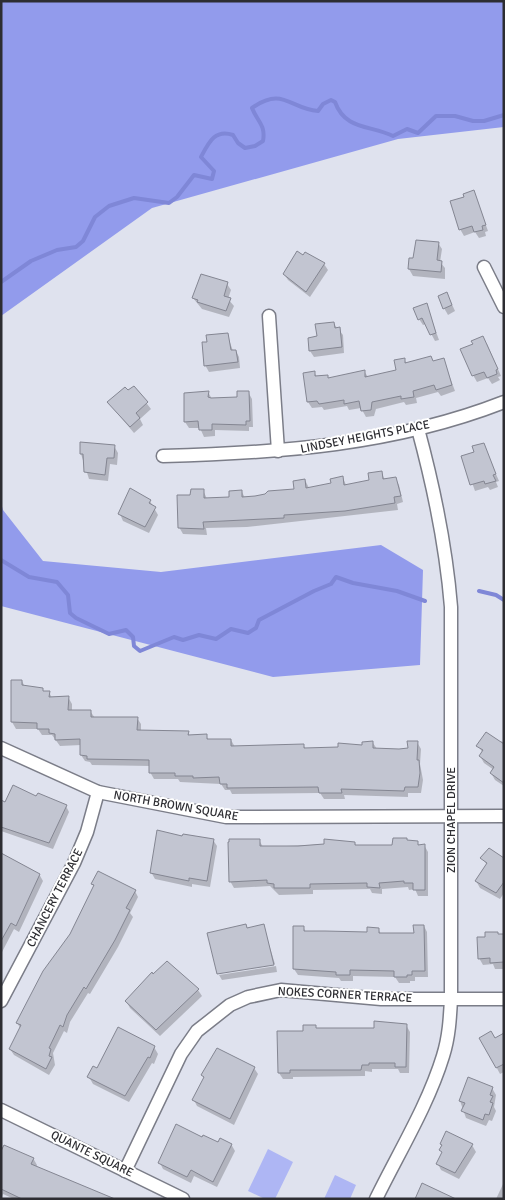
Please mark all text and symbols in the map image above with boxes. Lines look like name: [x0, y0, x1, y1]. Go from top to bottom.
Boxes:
street label: LINDSEY HEIGHTS PLACE: [299, 417, 431, 457]
street label: ZION CHAPEL DRIVE: [444, 767, 459, 873]
street label: NORTH BROWN SQUARE: [112, 788, 240, 824]
street label: CHANCERY TERRACE: [24, 846, 86, 950]
street label: NOKES CORNER TERRACE: [277, 984, 413, 1006]
street label: QUANTE SQUARE: [48, 1128, 136, 1181]

